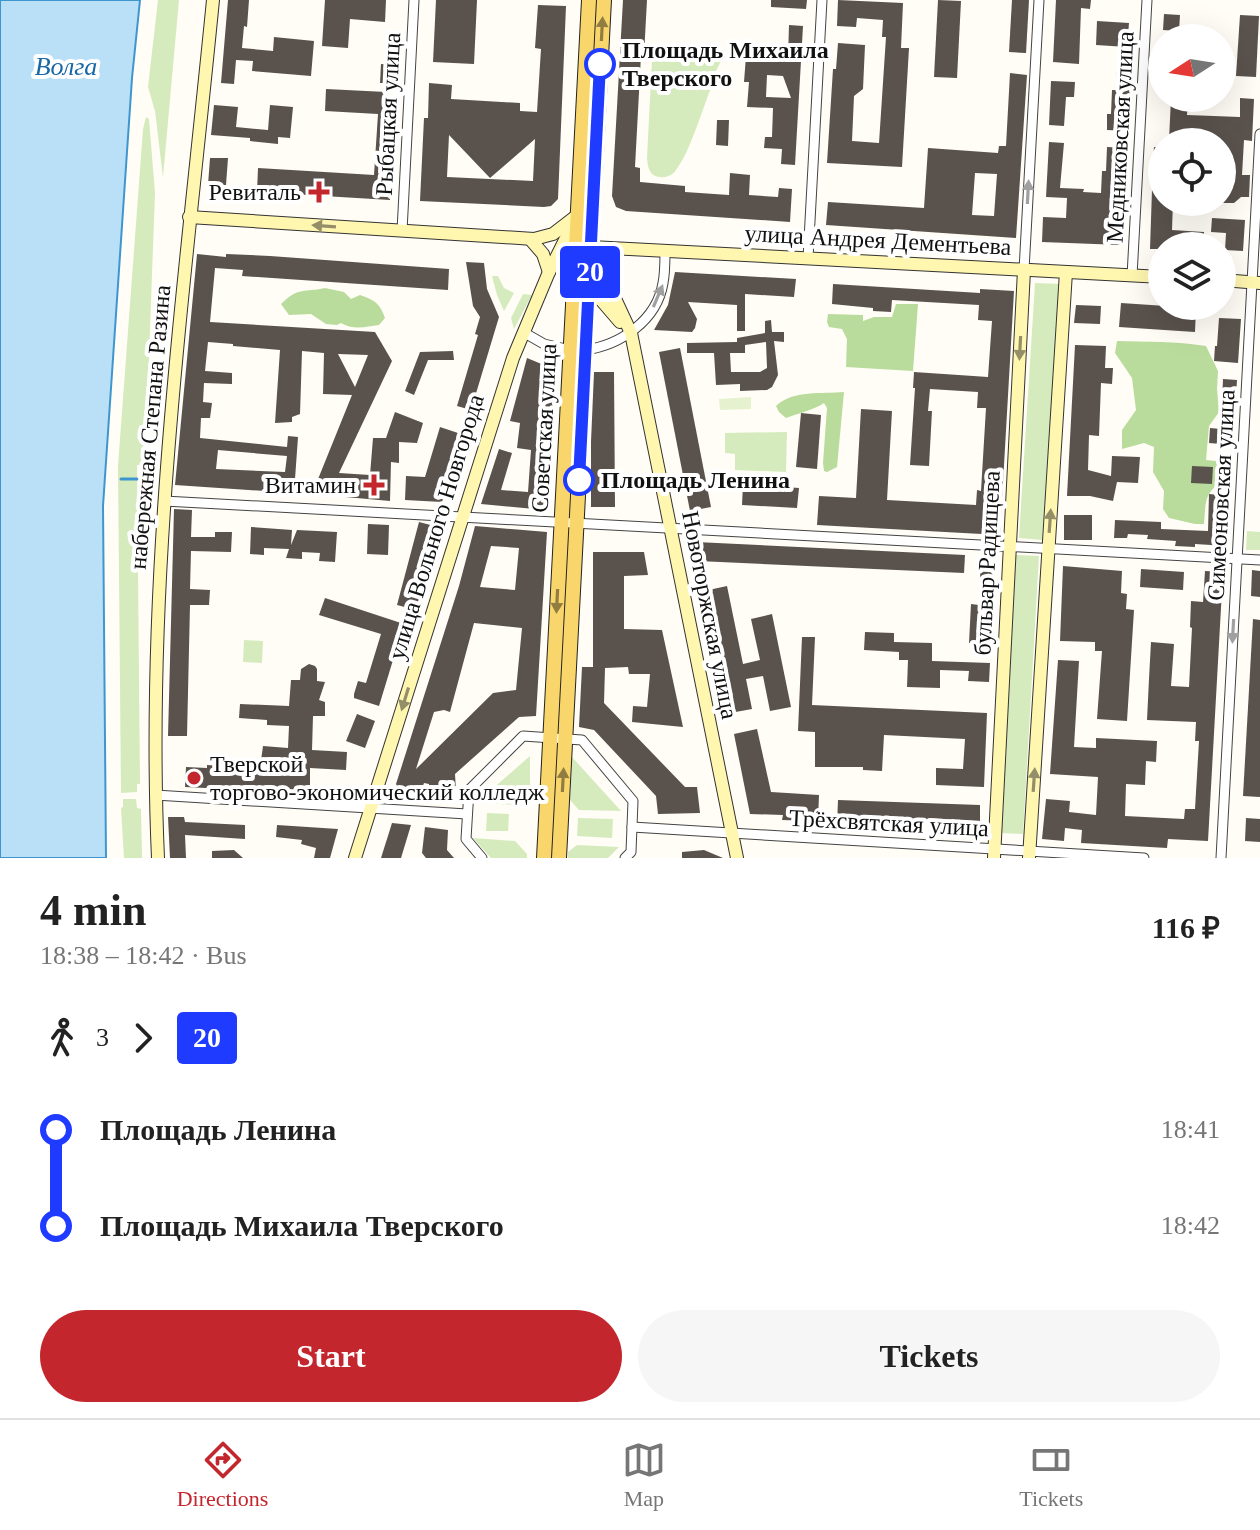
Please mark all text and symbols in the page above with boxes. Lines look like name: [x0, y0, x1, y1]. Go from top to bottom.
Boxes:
one-way arrow: [596, 16, 609, 41]
north arrow: [1148, 24, 1236, 112]
map controls: [1148, 24, 1236, 320]
street label: Медниковская улица: [1101, 30, 1139, 243]
street label: Рыбацкая улица: [371, 31, 405, 196]
place label: Площадь Михаила Тверского: [622, 37, 829, 91]
marker: Площадь Михаила Тверского: [585, 49, 615, 79]
water label: Волга: [35, 52, 97, 81]
button: locate: [1148, 128, 1236, 216]
place label: Ревиталь: [209, 179, 301, 205]
one-way arrow: [1022, 179, 1035, 204]
marker: Ревиталь: [308, 181, 330, 203]
one-way arrow: [311, 219, 336, 232]
street label: улица Андрея Дементьева: [744, 220, 1012, 260]
button: layers: [1148, 232, 1236, 320]
line badge: 20: [554, 246, 626, 298]
text: 20: [576, 256, 604, 287]
street label: набережная Степана Разина: [125, 283, 175, 570]
one-way arrow: [651, 284, 664, 308]
one-way arrow: [1013, 336, 1026, 361]
street label: Советская улица: [527, 342, 561, 513]
street label: Симеоновская улица: [1202, 388, 1240, 601]
street label: улица Вольного Новгорода: [383, 391, 489, 663]
marker: Площадь Ленина: [564, 465, 594, 495]
place label: Площадь Ленина: [601, 467, 790, 493]
street label: бульвар Радищева: [969, 470, 1005, 656]
place label: Витамин: [265, 472, 356, 498]
marker: Витамин: [363, 474, 385, 496]
one-way arrow: [1044, 508, 1057, 533]
street label: Новоторжская улица: [677, 509, 743, 722]
one-way arrow: [550, 589, 563, 614]
one-way arrow: [1226, 619, 1239, 644]
one-way arrow: [398, 687, 411, 711]
place label: Тверской торгово-экономический колледж: [210, 751, 545, 805]
one-way arrow: [556, 767, 569, 792]
one-way arrow: [1028, 767, 1041, 792]
marker: Тверской торгово-экономический колледж: [185, 769, 203, 787]
street label: Трёхсвятская улица: [788, 805, 990, 841]
text: 4 min: [40, 886, 146, 935]
text: 116 ₽: [1152, 911, 1220, 944]
text: 18:38 – 18:42 · Bus: [40, 941, 247, 970]
icon: walk: [40, 1016, 84, 1060]
icon: forward: [121, 1016, 165, 1060]
text: 20: [193, 1022, 221, 1053]
text: 3: [96, 1023, 109, 1052]
text: Площадь Ленина: [100, 1113, 336, 1146]
text: 18:41: [1161, 1115, 1220, 1144]
text: Площадь Михаила Тверского: [100, 1209, 504, 1242]
text: 18:42: [1161, 1211, 1220, 1240]
button: Start: [40, 1310, 622, 1402]
button: Tickets: [638, 1310, 1220, 1402]
tab: Directions: [177, 1438, 268, 1512]
tab: Map: [622, 1438, 666, 1512]
tab: Tickets: [1019, 1438, 1083, 1512]

